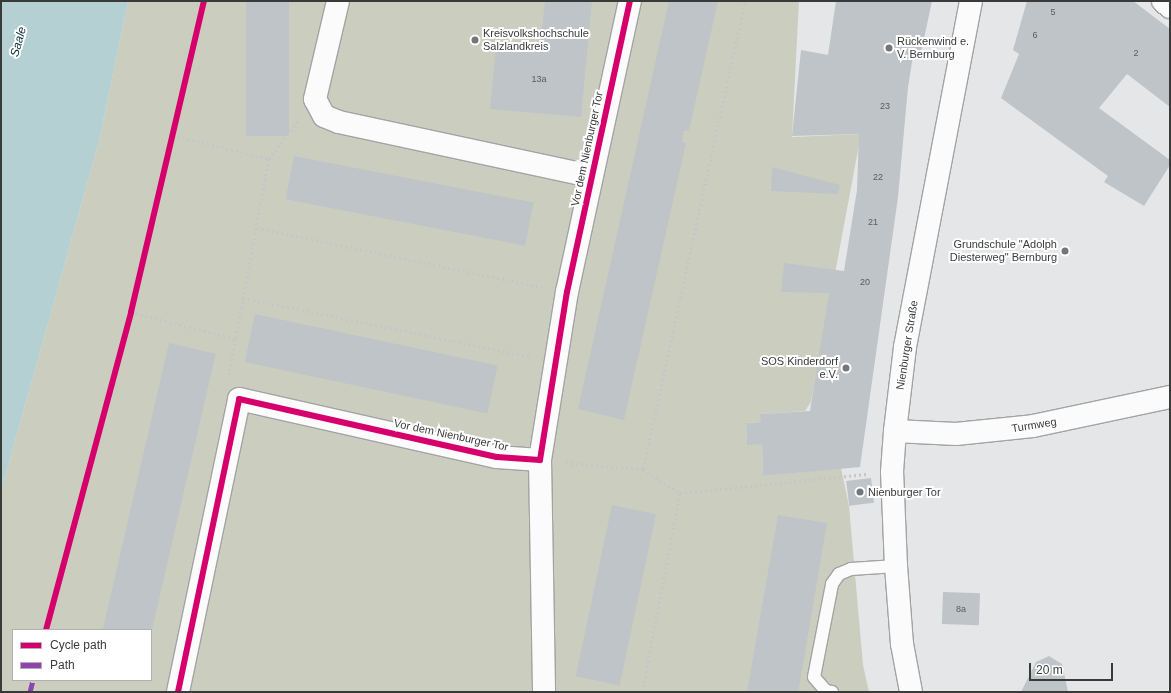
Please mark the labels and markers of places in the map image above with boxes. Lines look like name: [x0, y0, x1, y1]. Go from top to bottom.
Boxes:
place label: Kreisvolkshochschule Salzlandkreis: [483, 27, 589, 53]
marker: Kreisvolkshochschule Salzlandkreis: [470, 35, 480, 45]
place label: Rückenwind e. V. Bernburg: [897, 35, 969, 61]
marker: Rückenwind e. V. Bernburg: [884, 43, 894, 53]
place label: Grundschule "Adolph Diesterweg" Bernburg: [950, 238, 1057, 264]
marker: Grundschule "Adolph Diesterweg" Bernburg: [1060, 246, 1070, 256]
place label: SOS Kinderdorf e.V.: [761, 355, 838, 381]
marker: SOS Kinderdorf e.V.: [841, 363, 851, 373]
place label: Nienburger Tor: [868, 485, 941, 499]
marker: Nienburger Tor: [855, 487, 865, 497]

